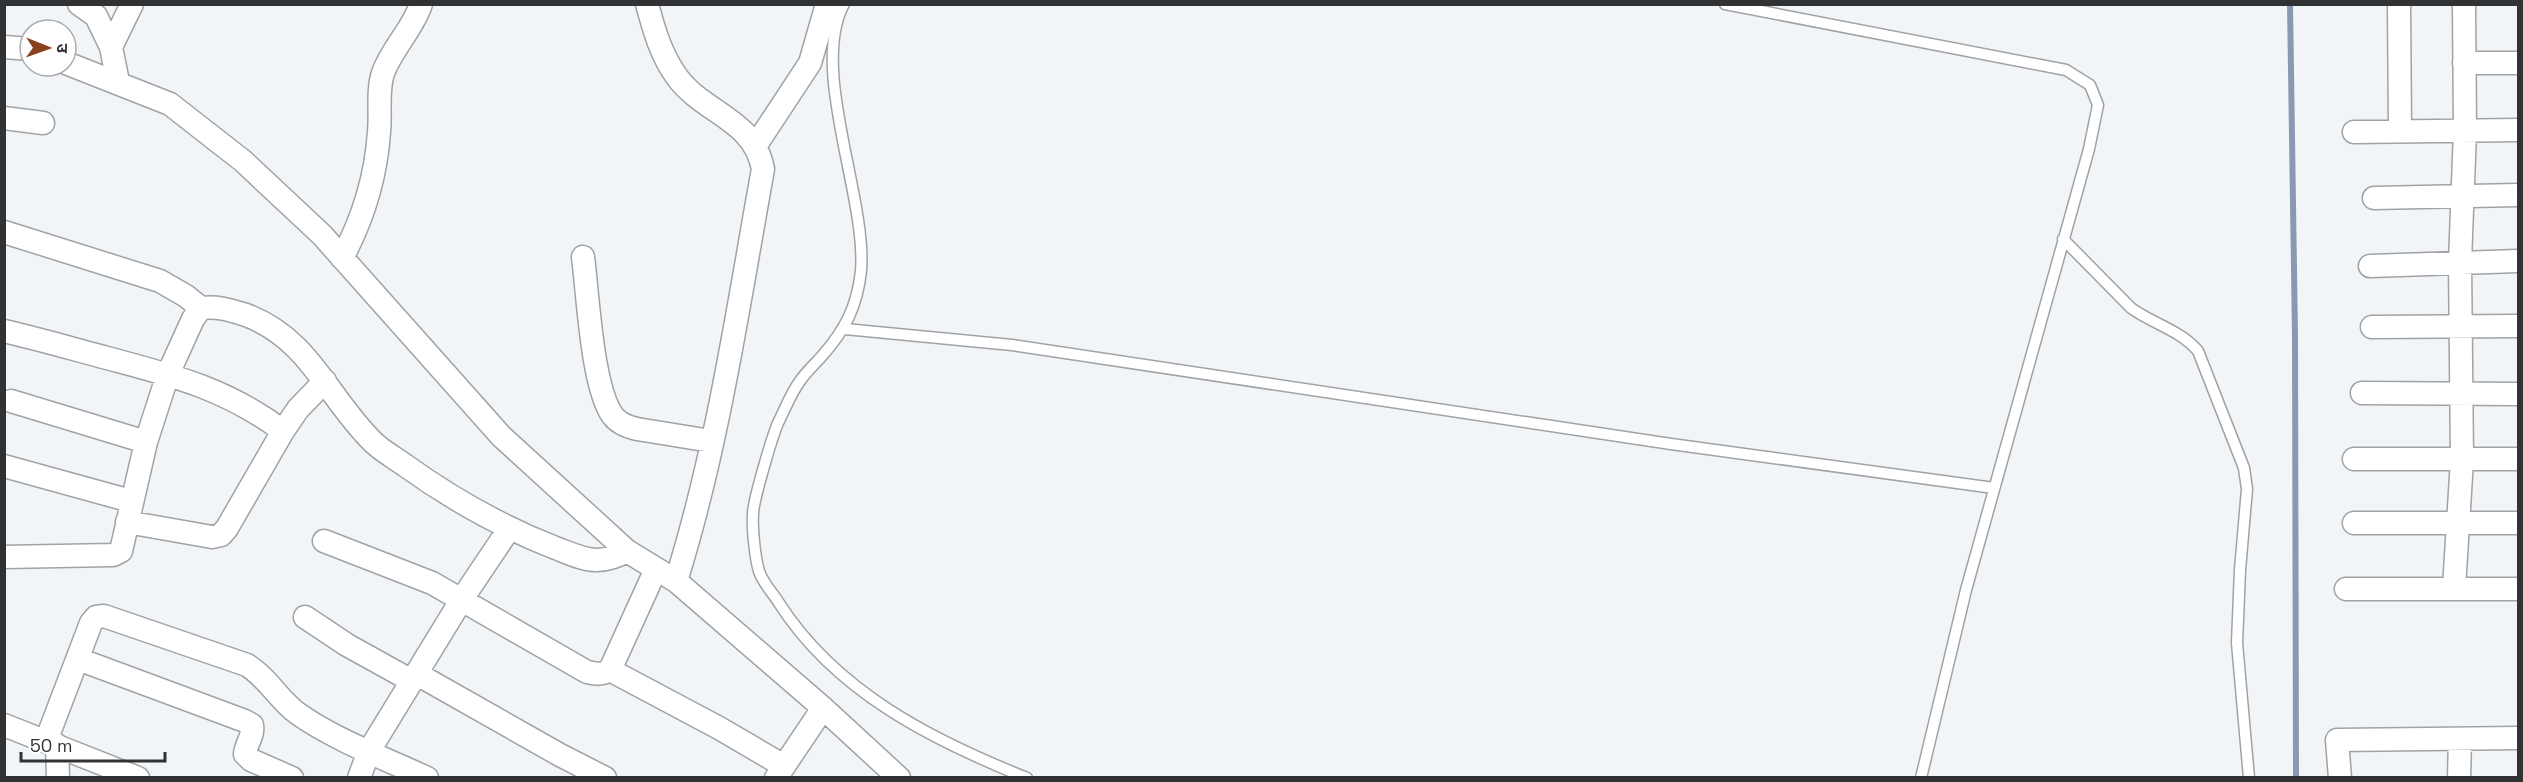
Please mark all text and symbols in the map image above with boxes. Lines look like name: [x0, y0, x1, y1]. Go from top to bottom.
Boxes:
north arrow: [18, 18, 78, 78]
text: उ: [52, 43, 73, 54]
scale bar: [21, 725, 165, 763]
text: 50 m: [30, 734, 72, 757]

